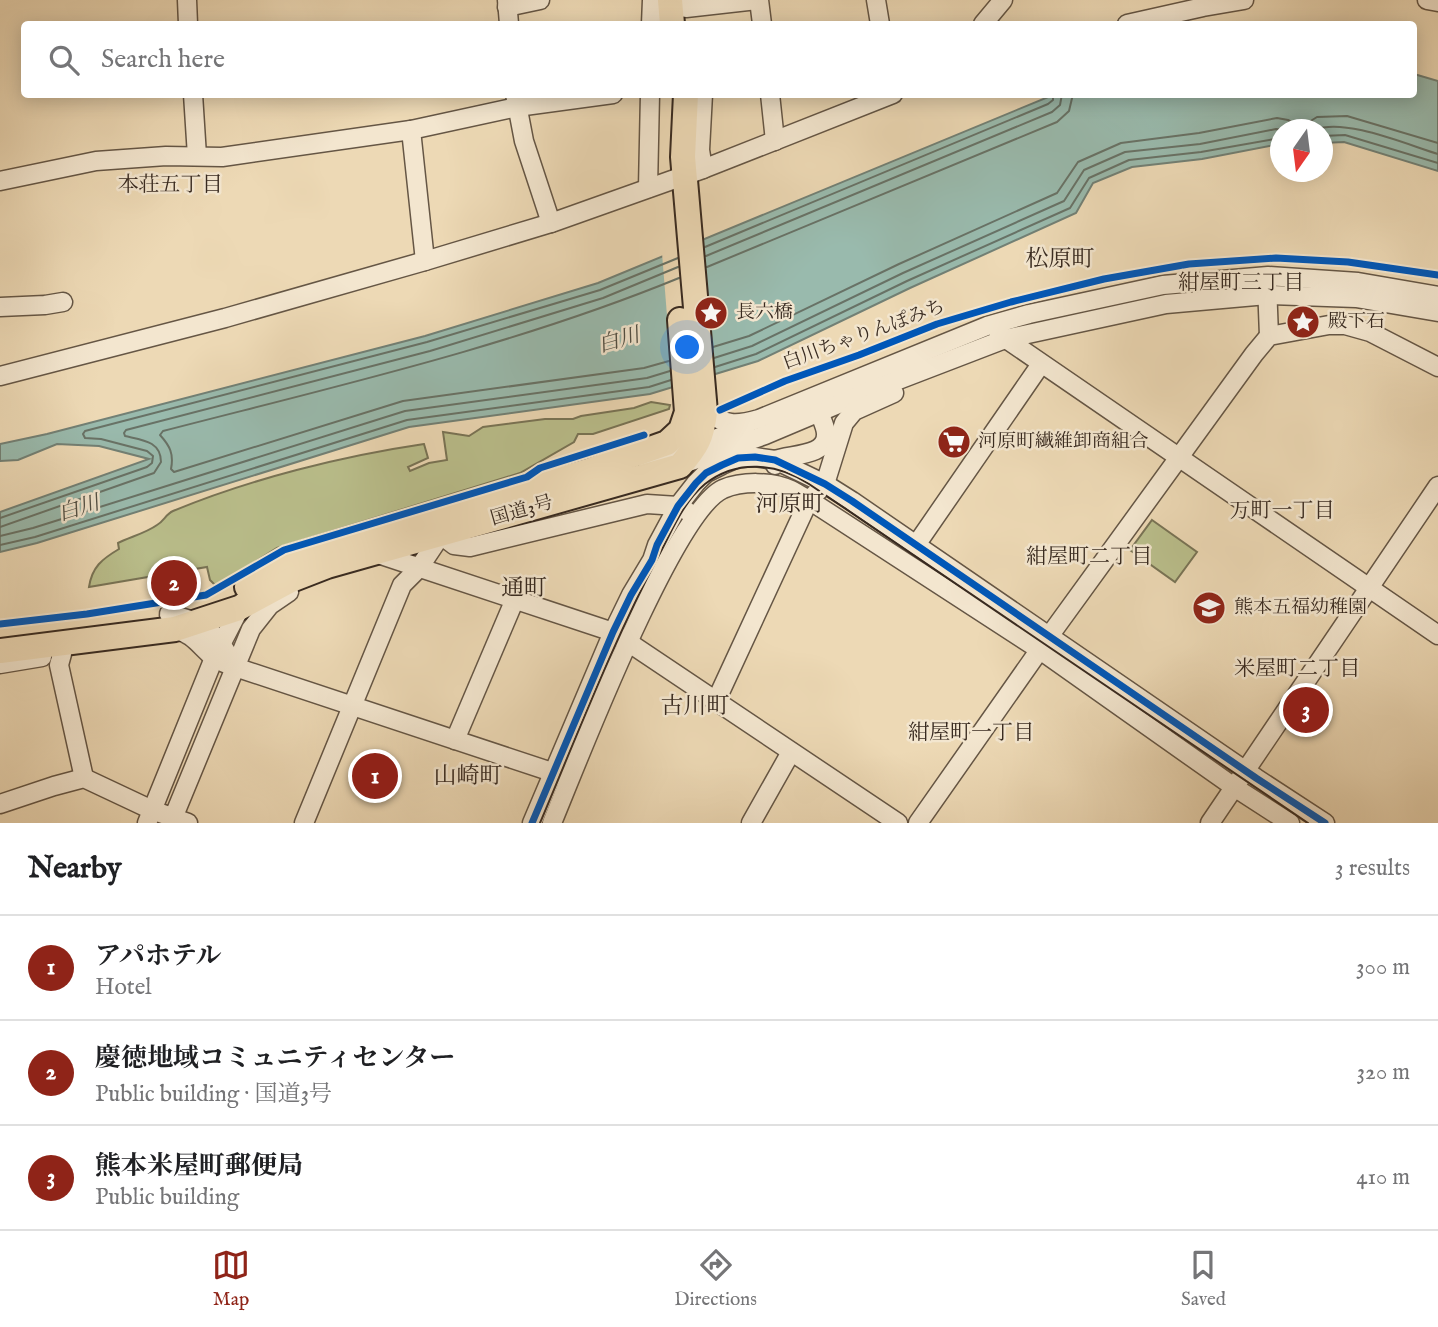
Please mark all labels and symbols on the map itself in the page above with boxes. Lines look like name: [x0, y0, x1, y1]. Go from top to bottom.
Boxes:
north arrow: [1270, 119, 1333, 182]
district label: 本荘五丁目: [118, 172, 223, 199]
district label: 松原町: [1026, 245, 1095, 274]
district label: 紺屋町三丁目: [1178, 270, 1304, 297]
place icon: 長六橋: [692, 294, 730, 332]
street label: 白川ちゃりんぽみち: [780, 294, 948, 376]
place label: 長六橋: [736, 301, 793, 325]
place icon: 殿下石: [1284, 303, 1322, 341]
place label: 殿下石: [1328, 310, 1385, 334]
water label: 白川: [595, 322, 645, 360]
your location: [670, 330, 704, 364]
supermarket icon: 河原町繊維卸商組合: [935, 423, 973, 461]
place label: 河原町繊維卸商組合: [978, 430, 1149, 454]
water label: 白川: [55, 489, 105, 528]
district label: 河原町: [756, 490, 825, 519]
street label: 国道3号: [488, 491, 556, 531]
district label: 万町一丁目: [1230, 498, 1335, 525]
district label: 紺屋町二丁目: [1026, 544, 1152, 571]
pin: 2: [151, 557, 197, 609]
district label: 通町: [501, 574, 547, 603]
school or university icon: 熊本五福幼稚園: [1190, 589, 1228, 627]
place label: 熊本五福幼稚園: [1234, 596, 1367, 620]
district label: 米屋町二丁目: [1234, 656, 1360, 683]
pin: 3: [1283, 684, 1329, 736]
district label: 古川町: [661, 692, 730, 721]
district label: 紺屋町一丁目: [908, 720, 1034, 747]
pin: 1: [352, 750, 398, 802]
district label: 山崎町: [434, 762, 503, 791]

